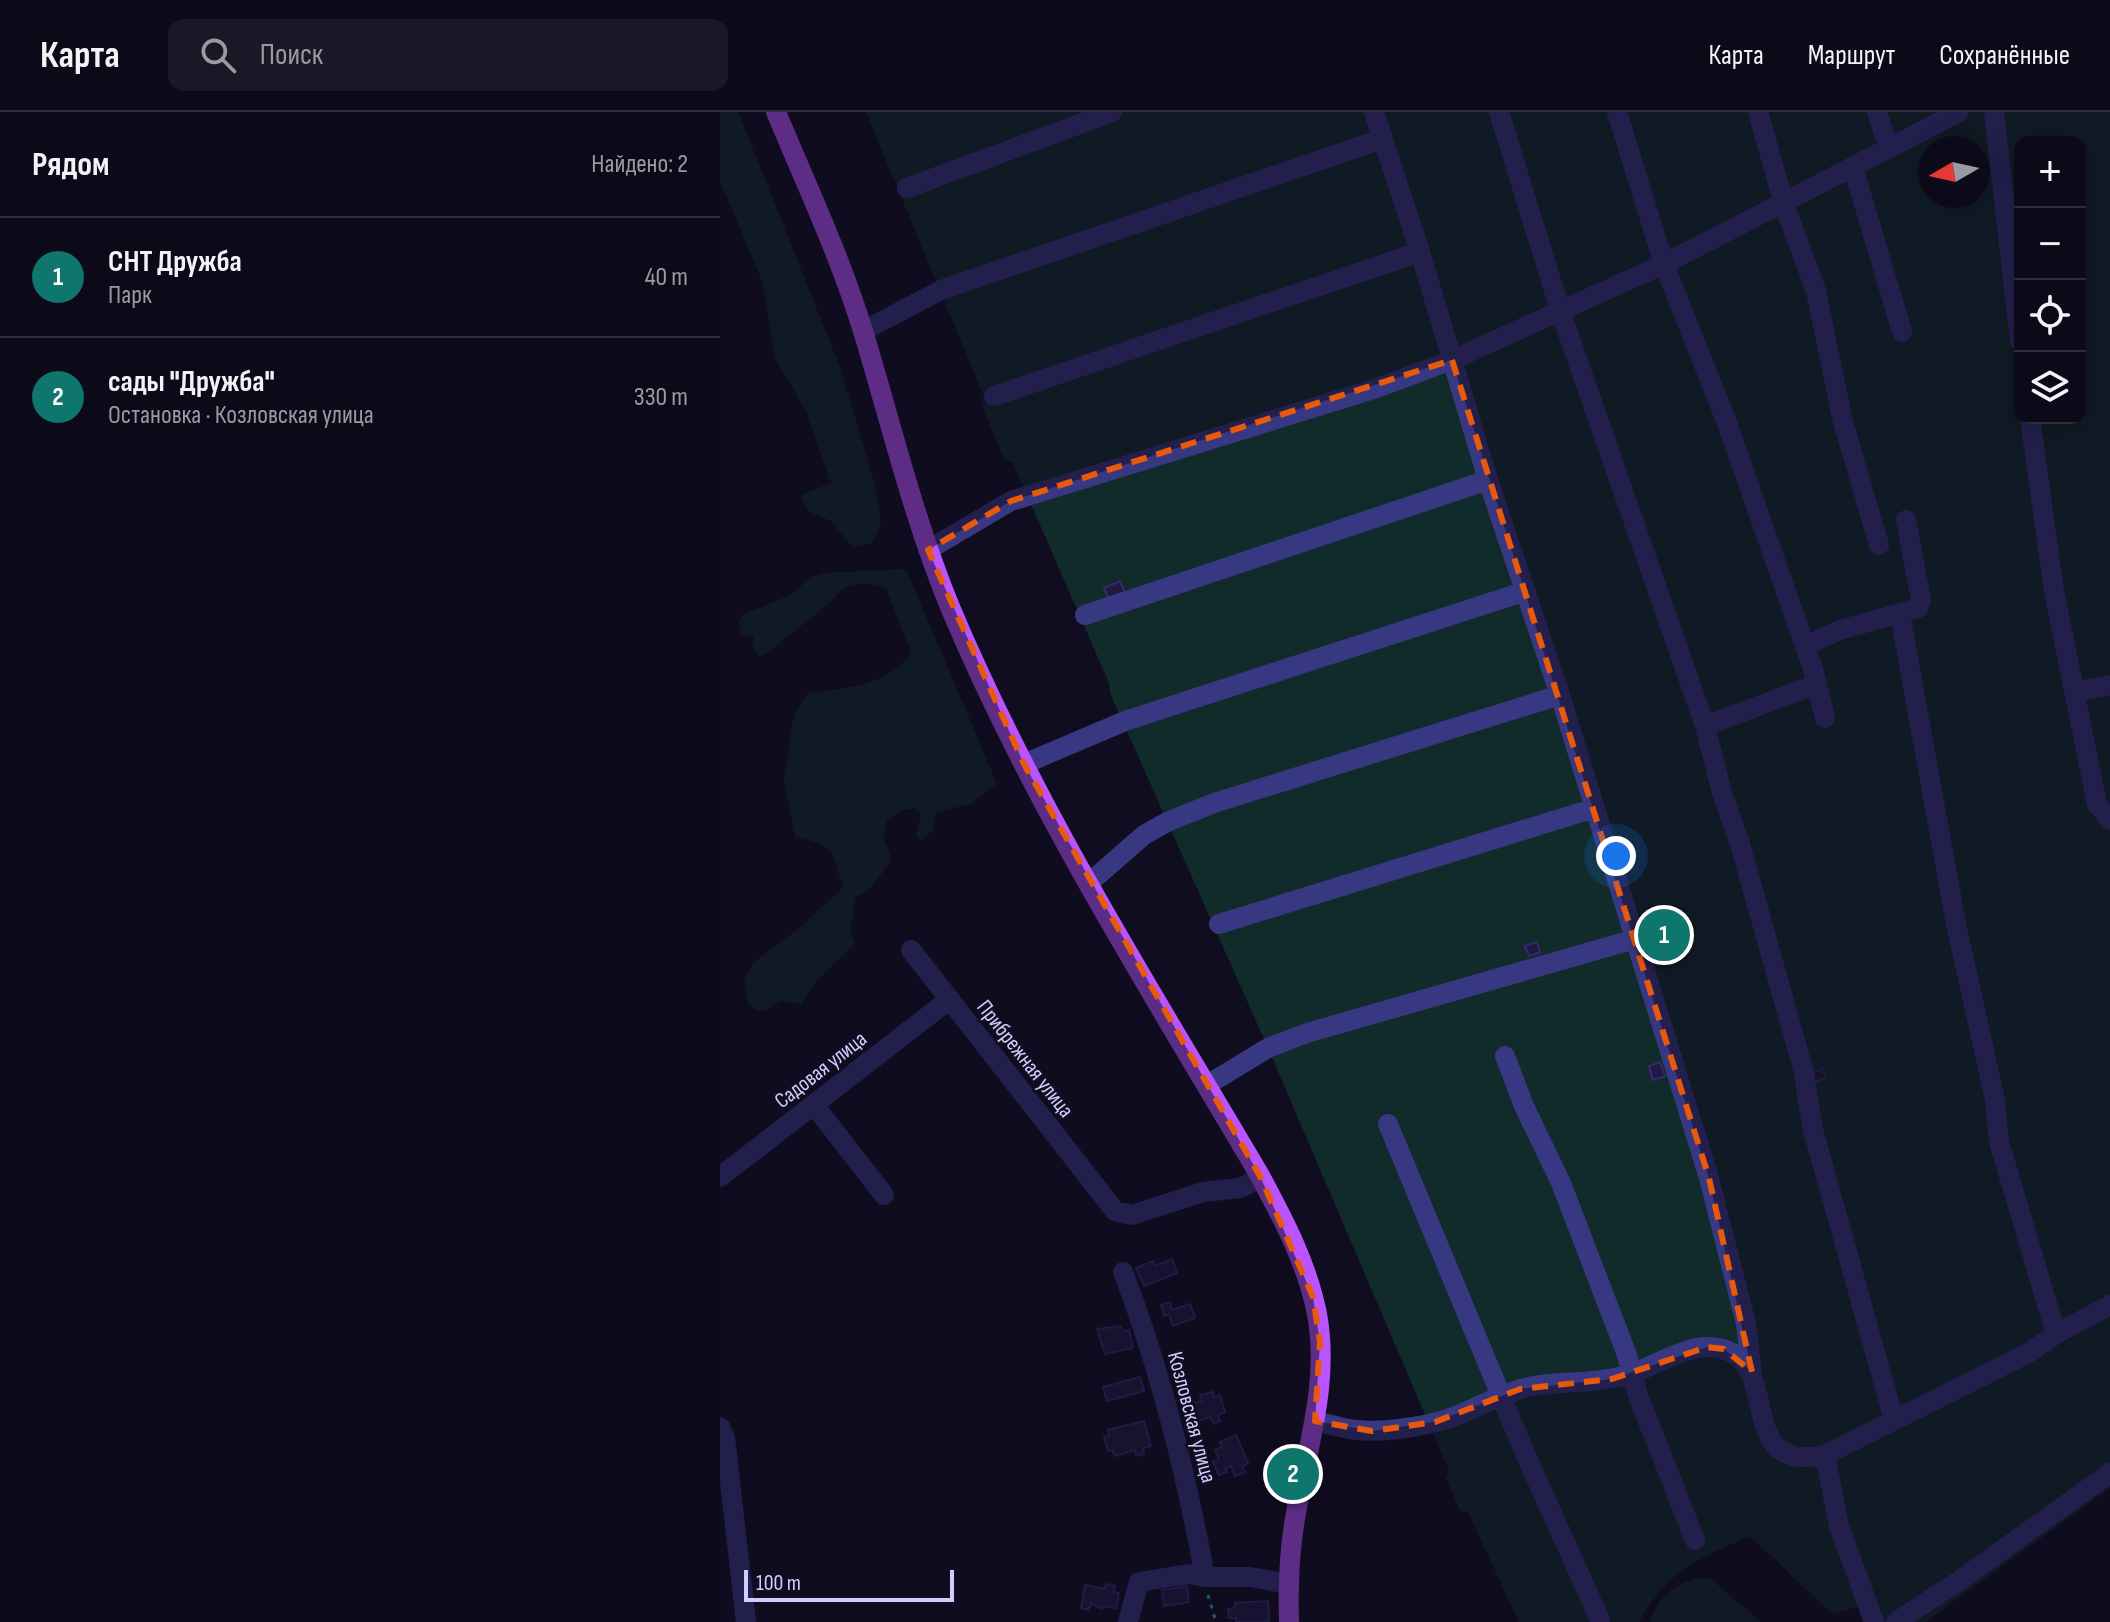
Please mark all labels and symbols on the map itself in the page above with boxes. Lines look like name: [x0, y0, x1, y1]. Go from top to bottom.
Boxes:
north arrow: [1918, 136, 1990, 208]
your location: [1596, 836, 1636, 876]
pin: 1: [1638, 905, 1690, 965]
street label: Прибрежная улица: [970, 995, 1079, 1123]
street label: Садовая улица: [769, 1026, 872, 1115]
street label: Козловская улица: [1161, 1349, 1222, 1486]
pin: 2: [1267, 1444, 1319, 1504]
scale bar: [744, 1566, 954, 1602]

